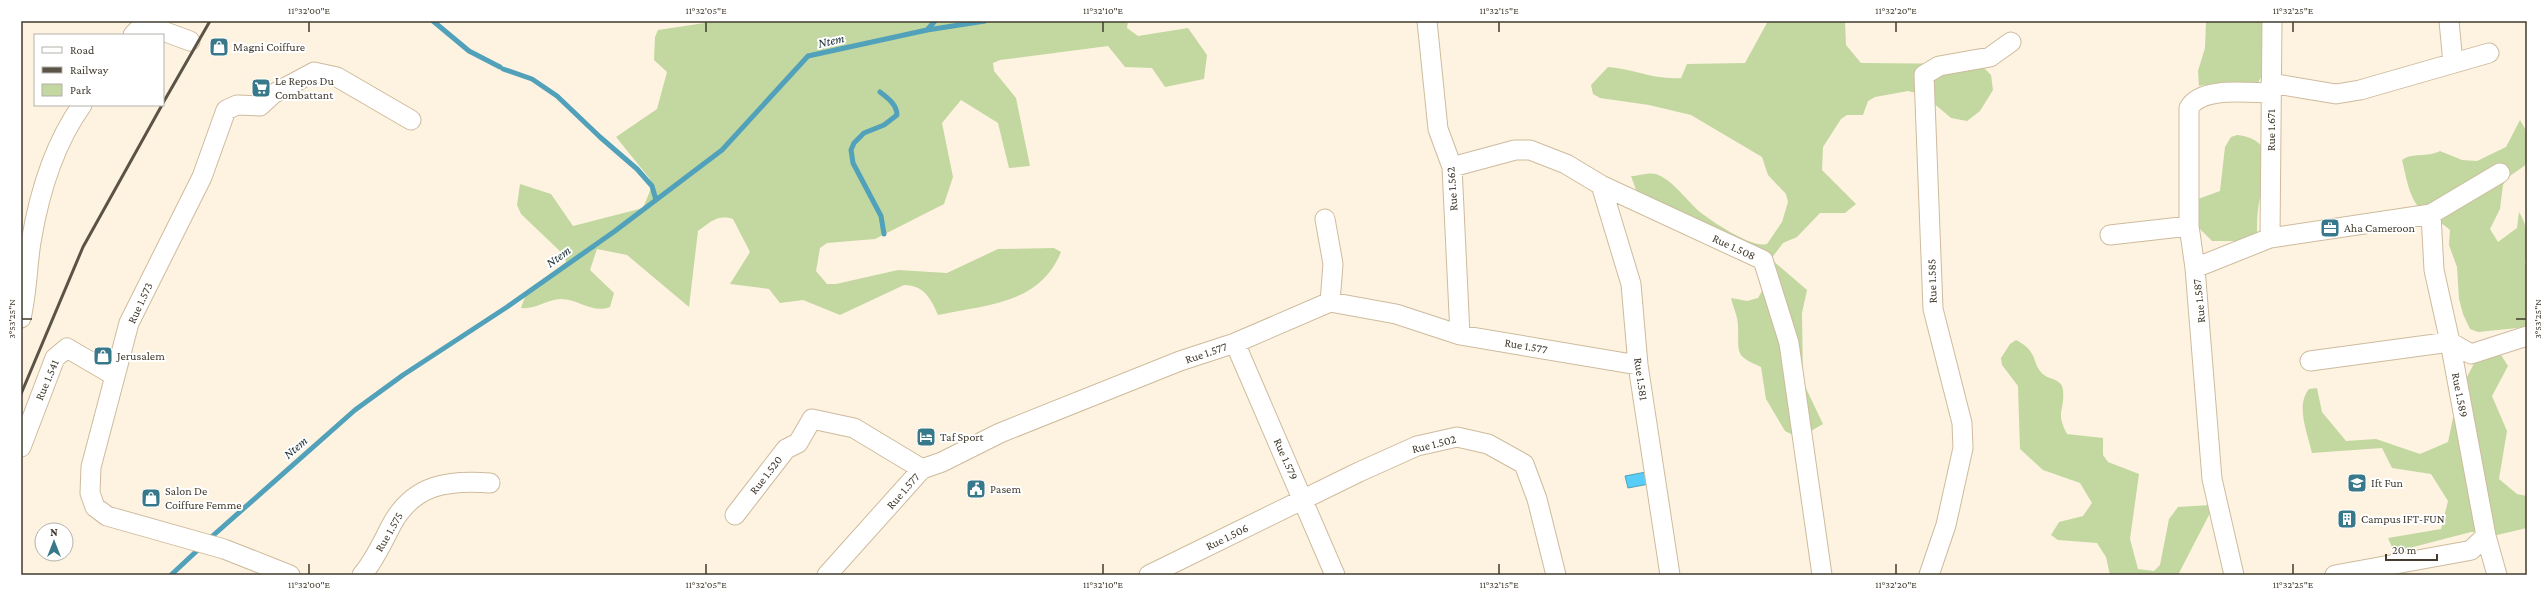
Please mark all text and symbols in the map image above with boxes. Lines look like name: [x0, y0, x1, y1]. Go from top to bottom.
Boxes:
text: 11°32'00"E: [288, 5, 331, 16]
text: 11°32'05"E: [685, 5, 727, 16]
text: 11°32'10"E: [1083, 5, 1124, 16]
text: 11°32'15"E: [1479, 5, 1519, 16]
text: 11°32'20"E: [1875, 5, 1917, 16]
text: 11°32'25"E: [2273, 5, 2314, 16]
water label: Ntem: [816, 30, 846, 51]
legend: [34, 34, 164, 106]
shop icon: Magni Coiffure: [208, 36, 230, 58]
place label: Magni Coiffure: [233, 40, 305, 54]
text: Road: [70, 43, 95, 57]
text: Railway: [70, 63, 109, 77]
place label: Le Repos Du Combattant: [275, 74, 334, 102]
supermarket icon: Le Repos Du Combattant: [250, 77, 272, 99]
text: Park: [70, 83, 92, 97]
street label: Rue 1.671: [2264, 109, 2278, 151]
street label: Rue 1.562: [1443, 166, 1461, 212]
office icon: Aha Cameroon: [2319, 217, 2341, 239]
place label: Aha Cameroon: [2344, 221, 2415, 235]
street label: Rue 1.508: [1710, 231, 1758, 263]
water label: Ntem: [543, 242, 574, 270]
street label: Rue 1.585: [1924, 258, 1940, 304]
street label: Rue 1.587: [2190, 278, 2208, 324]
street label: Rue 1.573: [124, 280, 156, 326]
text: 3°53'25"N: [6, 299, 17, 339]
text: 3°53'25"N: [2532, 299, 2543, 339]
street label: Rue 1.577: [1503, 335, 1549, 357]
street label: Rue 1.577: [1183, 339, 1229, 367]
shop icon: Jerusalem: [92, 345, 114, 367]
place label: Jerusalem: [116, 349, 165, 363]
street label: Rue 1.581: [1631, 357, 1651, 401]
street label: Rue 1.541: [32, 358, 62, 402]
street label: Rue 1.589: [2449, 371, 2471, 419]
hotel icon: Taf Sport: [915, 426, 937, 448]
place label: Taf Sport: [940, 430, 985, 444]
street label: Rue 1.502: [1410, 432, 1458, 456]
water label: Ntem: [280, 433, 311, 462]
street label: Rue 1.579: [1271, 436, 1301, 482]
street label: Rue 1.520: [747, 453, 785, 497]
street label: Rue 1.577: [883, 470, 923, 512]
school or university icon: Ift Fun: [2346, 472, 2368, 494]
place label: Ift Fun: [2371, 476, 2404, 490]
public building icon: Pasem: [965, 478, 987, 500]
place label: Pasem: [990, 482, 1021, 496]
place label: Salon De Coiffure Femme: [165, 484, 242, 512]
shop icon: Salon De Coiffure Femme: [140, 487, 162, 509]
building icon: Campus IFT-FUN: [2336, 508, 2358, 530]
street label: Rue 1.575: [372, 510, 406, 554]
place label: Campus IFT-FUN: [2361, 512, 2445, 526]
street label: Rue 1.506: [1203, 521, 1251, 553]
north arrow: [34, 522, 74, 562]
text: N: [50, 526, 58, 538]
scale bar: [2386, 536, 2437, 562]
text: 20 m: [2392, 543, 2417, 557]
text: 11°32'00"E: [288, 579, 331, 590]
text: 11°32'05"E: [685, 579, 727, 590]
text: 11°32'10"E: [1083, 579, 1124, 590]
text: 11°32'15"E: [1479, 579, 1519, 590]
text: 11°32'20"E: [1875, 579, 1917, 590]
text: 11°32'25"E: [2273, 579, 2314, 590]

